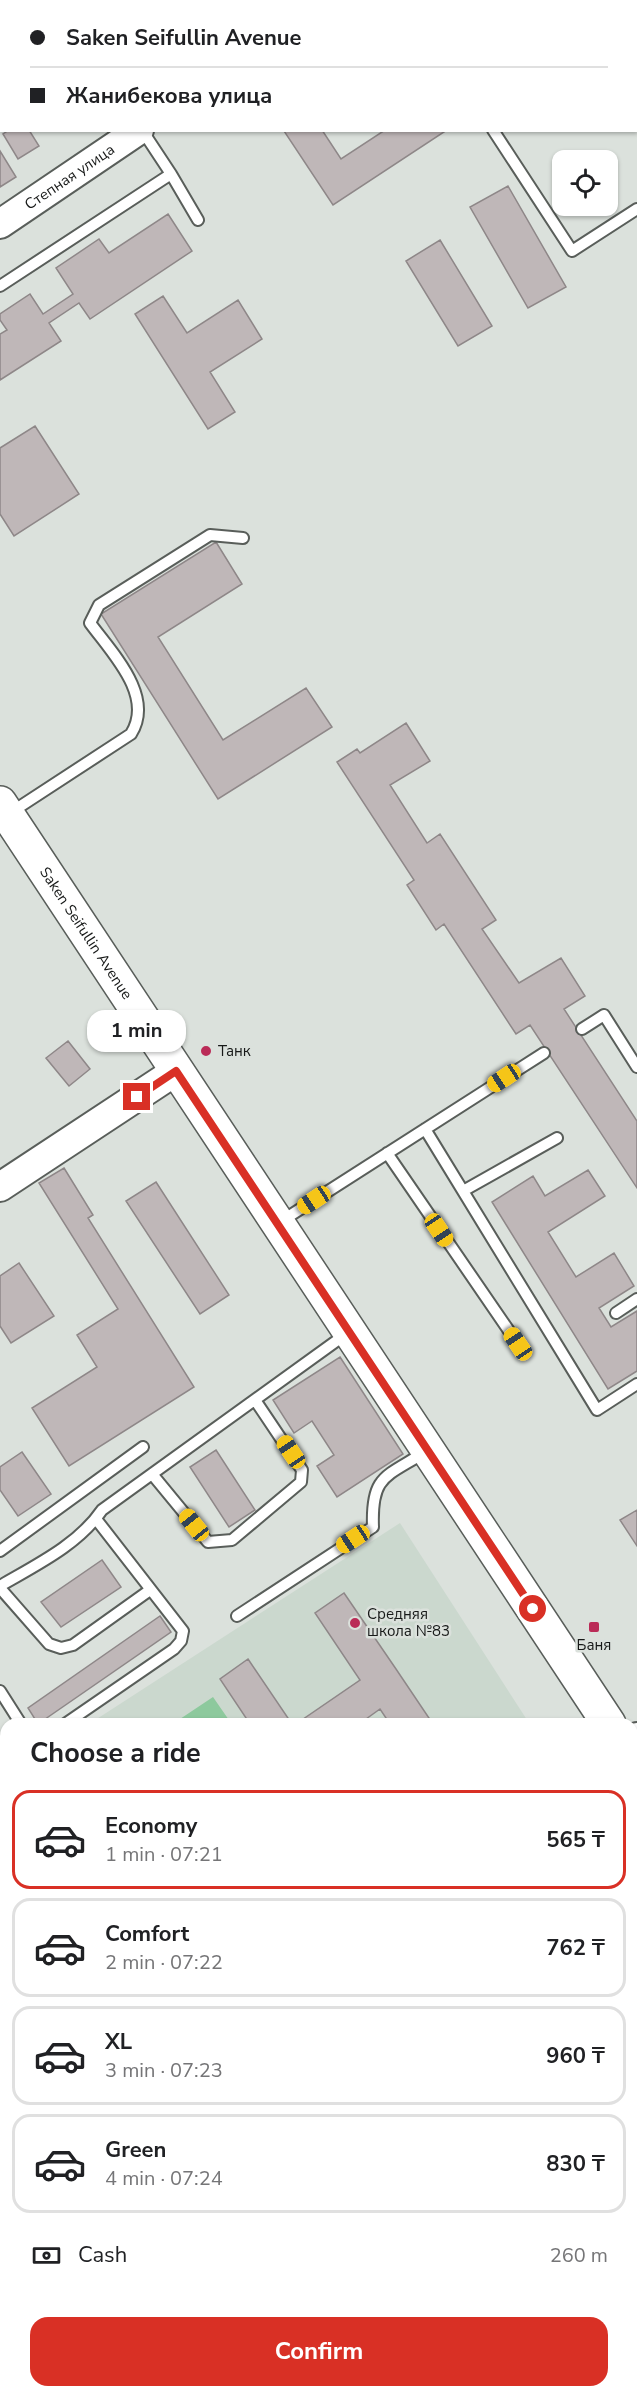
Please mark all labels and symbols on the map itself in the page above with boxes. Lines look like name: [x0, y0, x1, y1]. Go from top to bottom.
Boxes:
street label: Степная улица: [21, 139, 118, 214]
street label: Saken Seifullin Avenue: [35, 863, 137, 1003]
callout: 1 min: [88, 1010, 186, 1052]
place label: Танк: [218, 1041, 251, 1061]
marker: Танк: [199, 1044, 213, 1058]
car: [484, 1061, 524, 1095]
route end: [123, 1083, 150, 1110]
car: [294, 1183, 334, 1217]
car: [421, 1210, 457, 1250]
car: [500, 1324, 536, 1364]
car: [273, 1432, 309, 1472]
car: [176, 1505, 212, 1545]
car: [333, 1522, 373, 1556]
route start: [519, 1595, 546, 1622]
place label: Средняя школа №83: [367, 1604, 450, 1641]
marker: Средняя школа №83: [348, 1616, 362, 1630]
marker: Баня: [587, 1620, 601, 1634]
place label: Баня: [577, 1635, 611, 1655]

